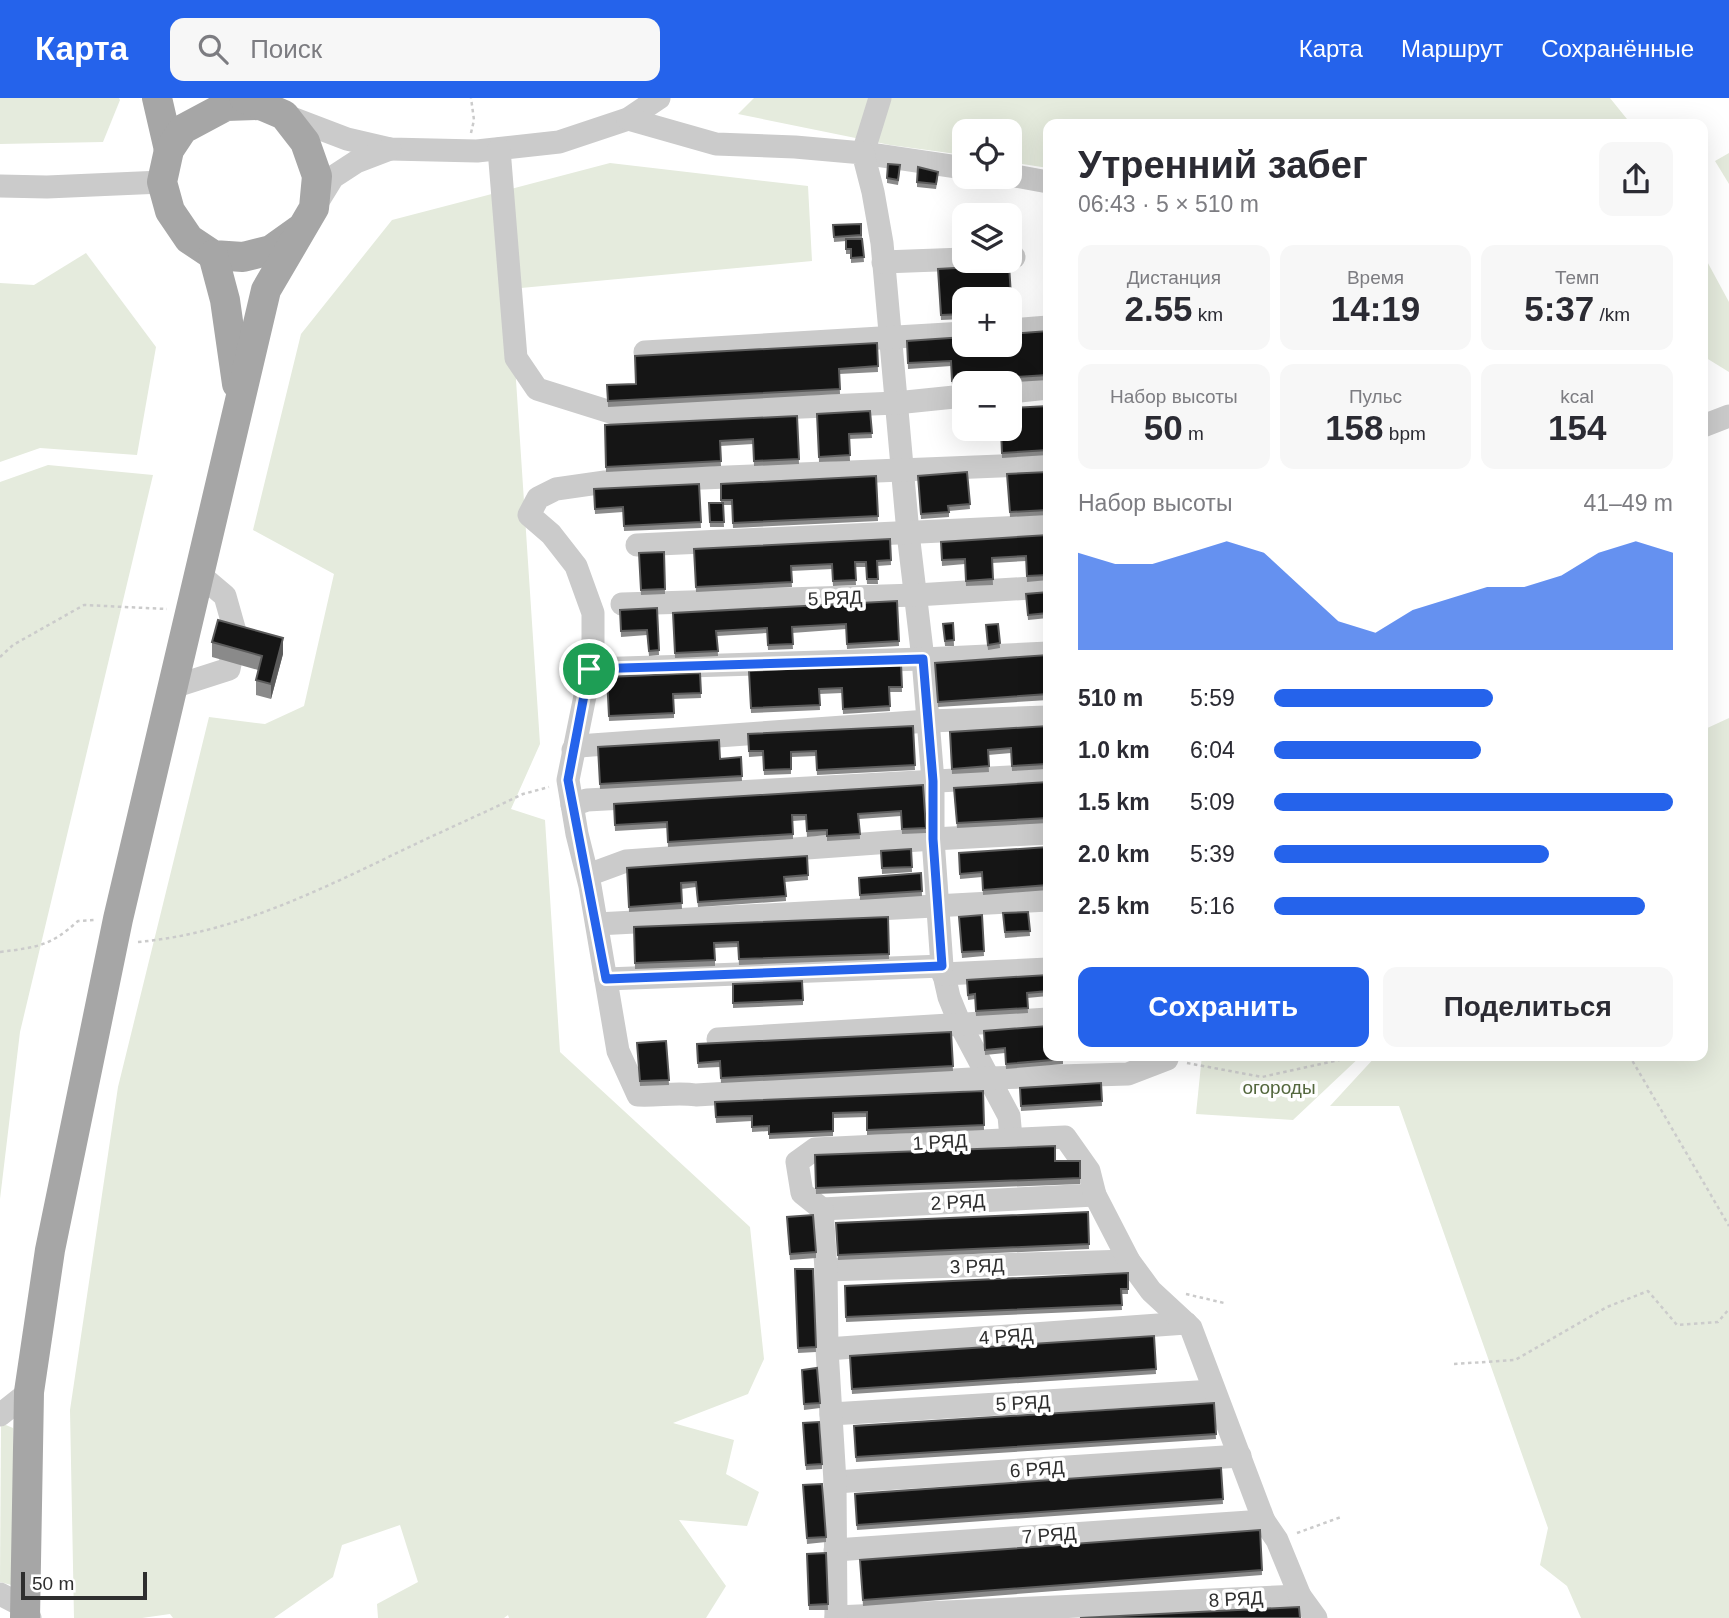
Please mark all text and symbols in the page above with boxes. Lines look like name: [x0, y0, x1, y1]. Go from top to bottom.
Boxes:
search box: [170, 18, 660, 81]
text: Карта: [35, 30, 128, 67]
icon: search: [194, 30, 232, 68]
text: Поиск: [250, 34, 322, 64]
text: Карта: [1299, 35, 1363, 62]
text: Маршрут: [1401, 35, 1503, 62]
text: Сохранённые: [1541, 35, 1694, 62]
map controls: [952, 119, 1022, 441]
button: locate: [952, 119, 1022, 189]
button: share: [1599, 142, 1673, 216]
text: Утренний забег: [1078, 144, 1368, 186]
text: 06:43 · 5 × 510 m: [1078, 191, 1259, 217]
button: layers: [952, 203, 1022, 273]
text: Дистанция: [1127, 267, 1221, 288]
text: Время: [1347, 267, 1404, 288]
text: Темп: [1555, 267, 1599, 288]
button: +: [952, 287, 1022, 357]
text: 2.55: [1124, 289, 1193, 328]
text: 14:19: [1331, 289, 1420, 328]
text: 5:37: [1524, 289, 1594, 328]
text: km: [1193, 304, 1223, 325]
text: /km: [1594, 304, 1630, 325]
button: −: [952, 371, 1022, 441]
text: Набор высоты: [1110, 386, 1238, 407]
text: Пульс: [1349, 386, 1402, 407]
text: kcal: [1560, 386, 1594, 407]
text: 50: [1144, 408, 1183, 447]
text: 158: [1325, 408, 1384, 447]
text: 154: [1548, 408, 1606, 447]
text: m: [1183, 423, 1204, 444]
text: bpm: [1384, 423, 1426, 444]
text: Набор высоты: [1078, 490, 1232, 516]
text: 41–49 m: [1583, 490, 1673, 516]
street label: 5 РЯД: [807, 587, 863, 609]
pin: [559, 639, 619, 699]
icon: arrive: [570, 650, 608, 688]
text: 510 m: [1078, 685, 1143, 711]
text: 5:59: [1190, 685, 1235, 711]
text: 1.0 km: [1078, 737, 1150, 763]
text: 6:04: [1190, 737, 1235, 763]
text: 1.5 km: [1078, 789, 1150, 815]
text: 5:09: [1190, 789, 1235, 815]
text: 2.0 km: [1078, 841, 1150, 867]
text: 5:39: [1190, 841, 1235, 867]
text: 2.5 km: [1078, 893, 1150, 919]
text: 5:16: [1190, 893, 1235, 919]
button: Сохранить: [1078, 967, 1369, 1047]
button: Поделиться: [1383, 967, 1673, 1047]
park label: огороды: [1242, 1077, 1316, 1098]
street label: 1 РЯД: [912, 1130, 968, 1154]
street label: 2 РЯД: [930, 1190, 986, 1214]
street label: 3 РЯД: [949, 1255, 1005, 1277]
street label: 4 РЯД: [978, 1324, 1034, 1348]
street label: 5 РЯД: [995, 1391, 1051, 1415]
street label: 6 РЯД: [1009, 1457, 1065, 1481]
street label: 7 РЯД: [1021, 1523, 1077, 1547]
scale bar: [21, 1569, 147, 1601]
text: 50 m: [32, 1573, 74, 1594]
street label: 8 РЯД: [1208, 1587, 1264, 1611]

